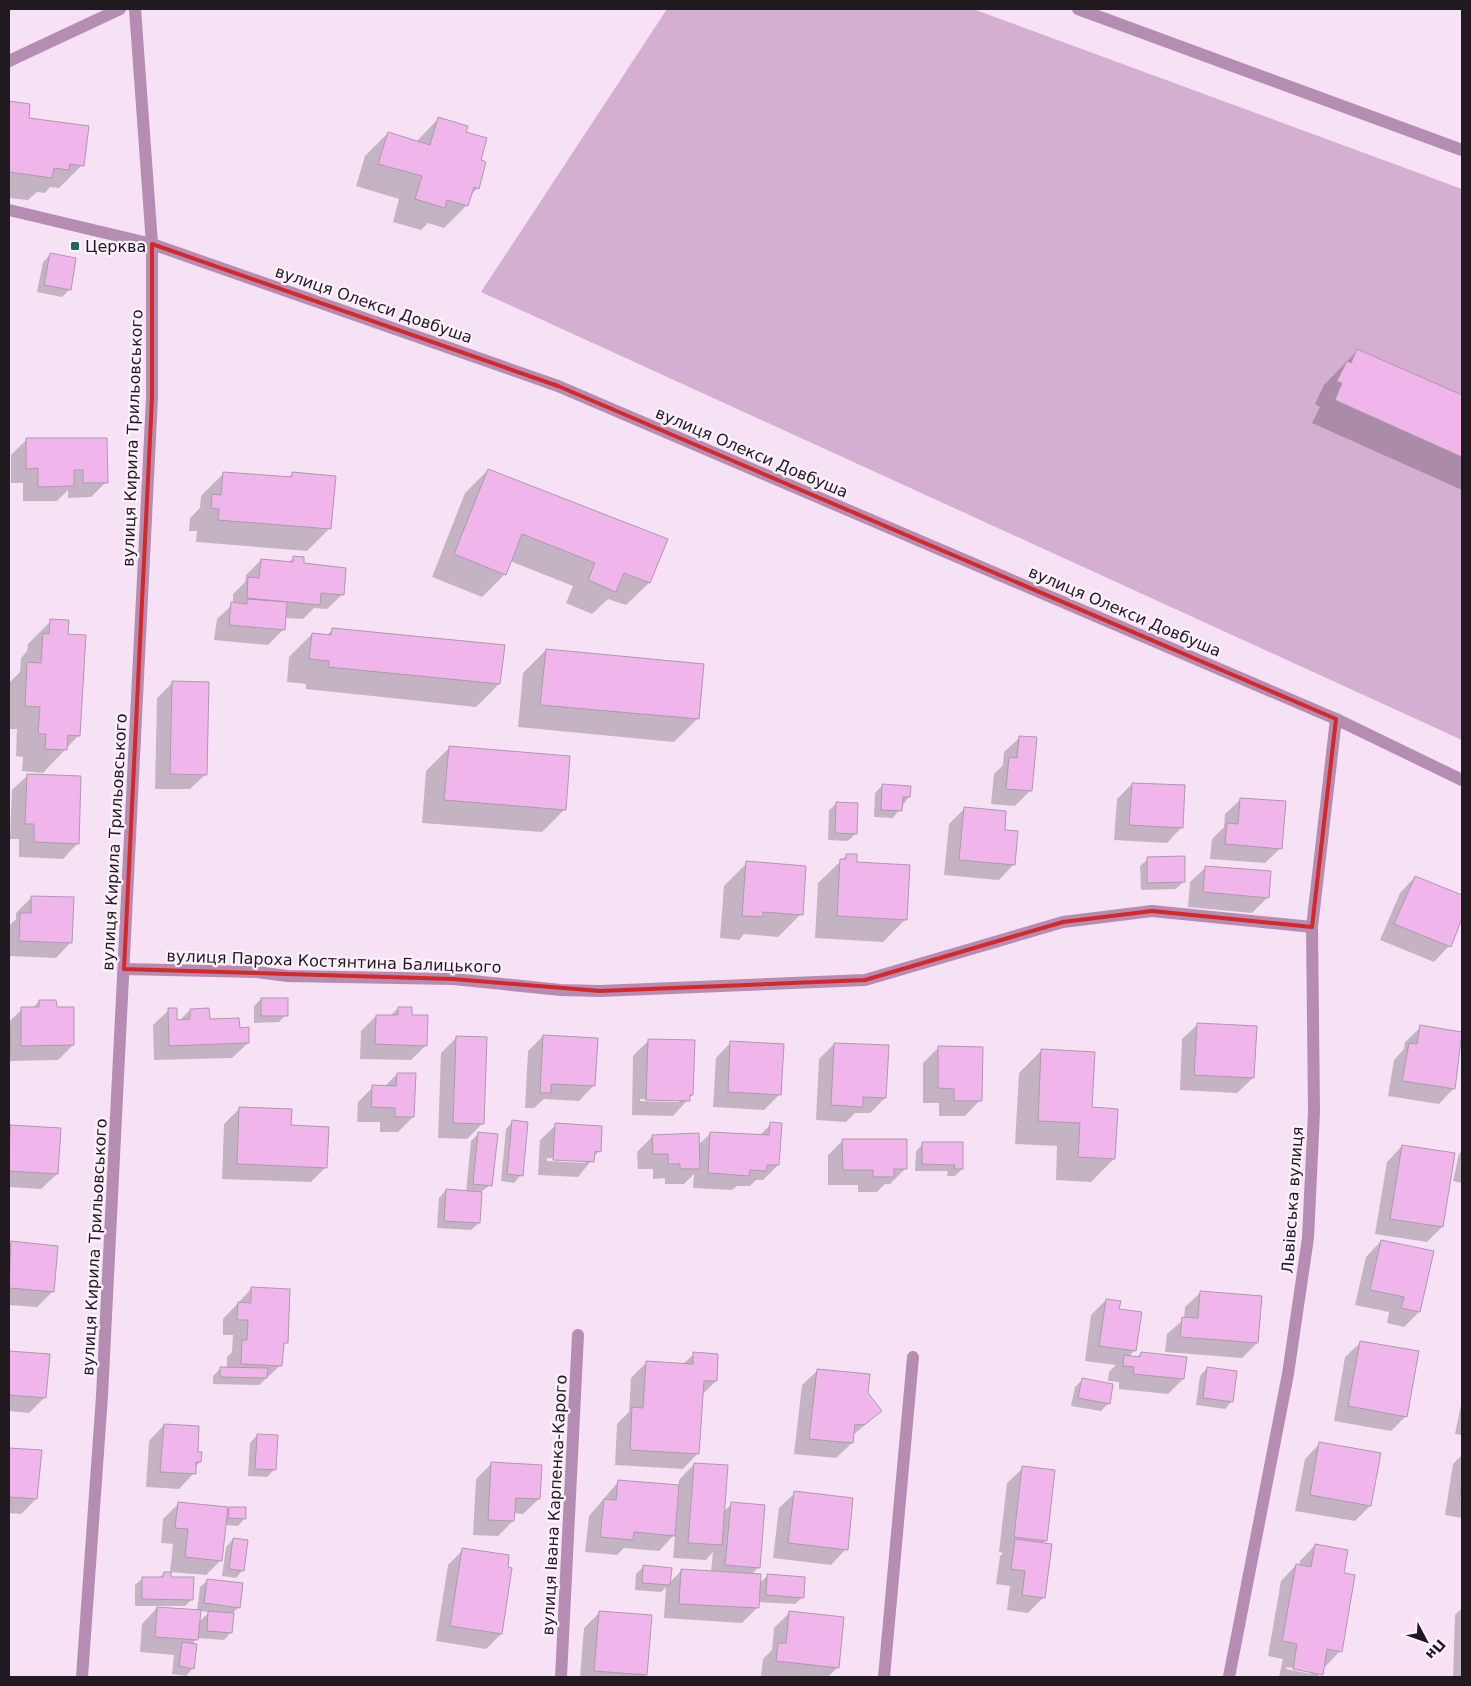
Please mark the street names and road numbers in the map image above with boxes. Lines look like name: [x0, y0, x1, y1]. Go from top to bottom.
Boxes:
street label: вулиця Олекси Довбуша: [273, 262, 475, 347]
street label: вулиця Кирила Трильовського: [119, 309, 146, 567]
street label: вулиця Олекси Довбуша: [653, 403, 851, 502]
street label: вулиця Олекси Довбуша: [1026, 562, 1224, 661]
street label: вулиця Кирила Трильовського: [98, 713, 131, 971]
street label: вулиця Пароха Костянтина Балицького: [166, 946, 502, 977]
street label: вулиця Кирила Трильовського: [78, 1118, 111, 1376]
street label: Львівська вулиця: [1278, 1126, 1307, 1274]
street label: вулиця Івана Карпенка-Карого: [538, 1374, 571, 1636]

